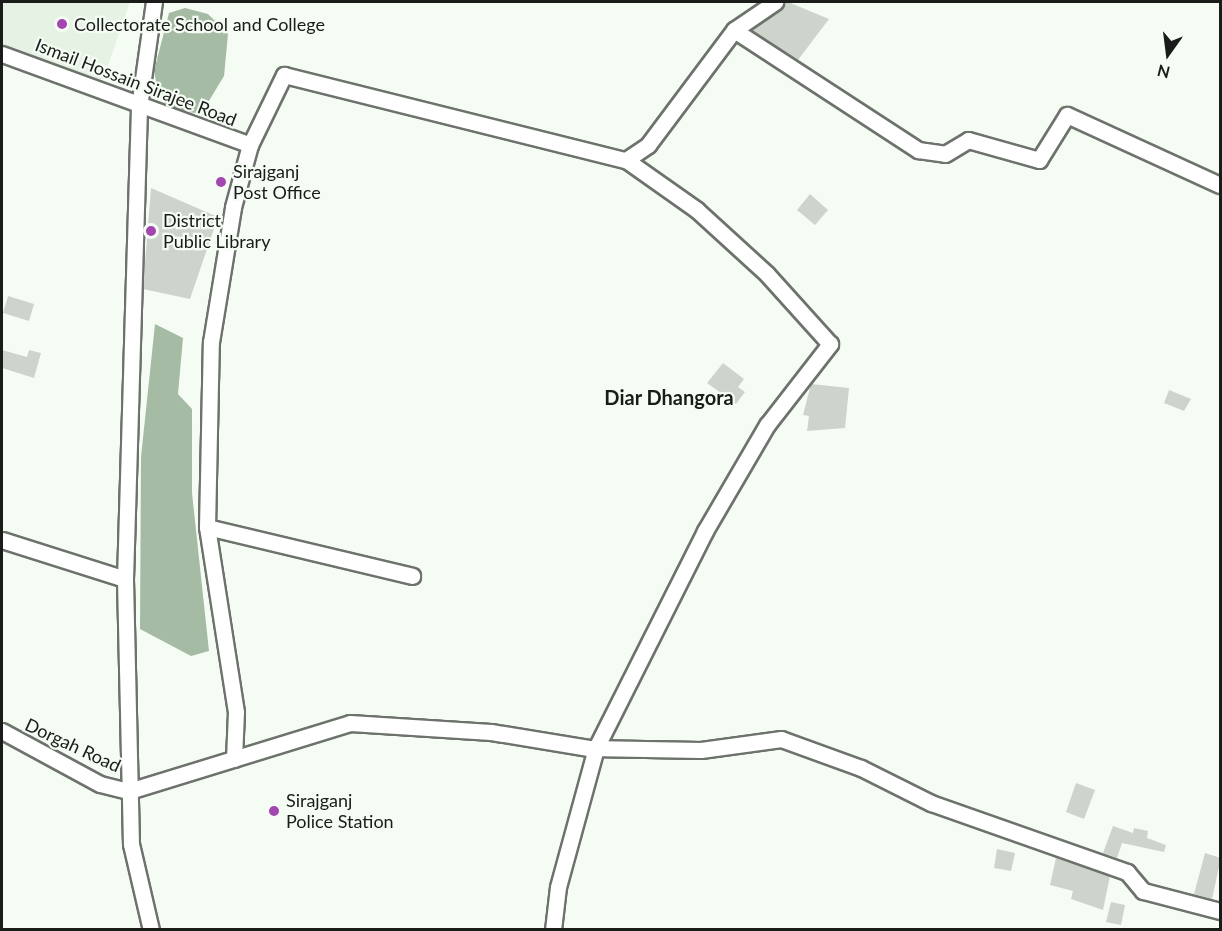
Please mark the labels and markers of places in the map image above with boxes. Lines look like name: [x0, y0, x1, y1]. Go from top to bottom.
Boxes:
place label: Collectorate School and College: [74, 13, 325, 35]
marker: Collectorate School and College: [55, 17, 69, 31]
place label: Sirajganj Post Office: [233, 161, 321, 204]
marker: Sirajganj Post Office: [214, 175, 228, 189]
place label: District Public Library: [163, 210, 270, 252]
marker: District Public Library: [144, 224, 158, 238]
place label: Sirajganj Police Station: [286, 790, 394, 832]
marker: Sirajganj Police Station: [267, 804, 281, 818]

